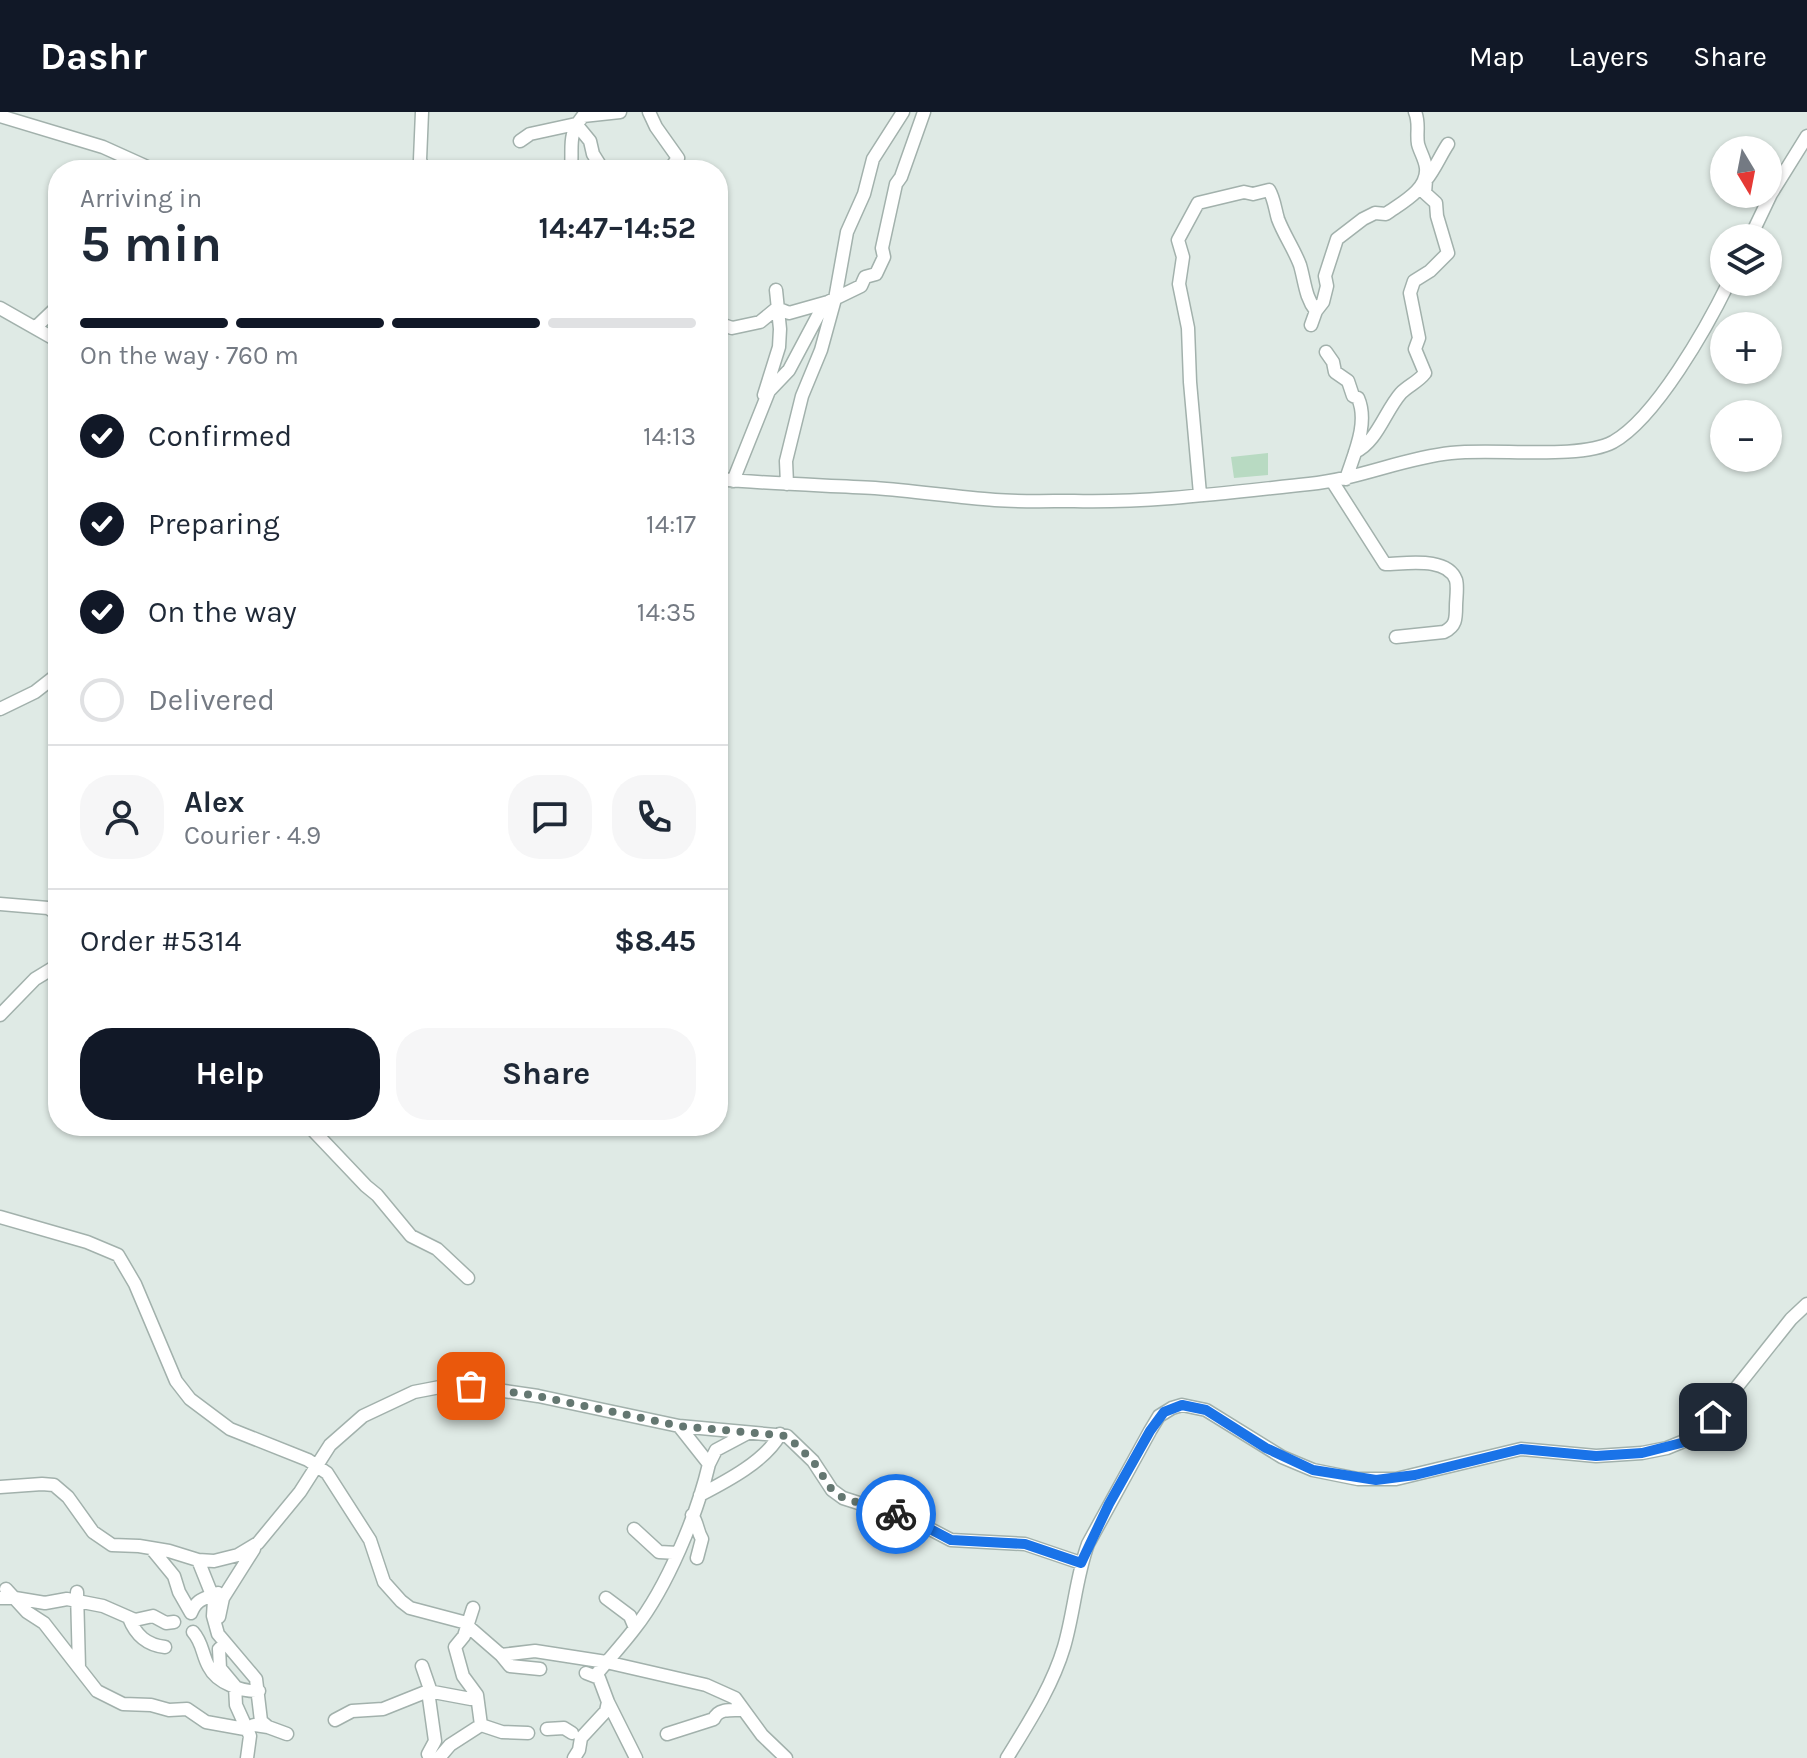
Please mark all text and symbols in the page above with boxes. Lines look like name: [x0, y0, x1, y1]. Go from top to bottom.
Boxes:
text: Dashr: [40, 34, 147, 79]
text: Map: [1469, 40, 1524, 73]
text: Layers: [1568, 40, 1649, 73]
text: Share: [1693, 40, 1767, 73]
north arrow: [1710, 136, 1782, 208]
map controls: [1710, 136, 1782, 472]
text: Arriving in: [80, 183, 202, 214]
text: 14:47–14:52: [539, 210, 696, 246]
text: 5 min: [80, 213, 222, 274]
button: layers: [1710, 224, 1782, 296]
button: +: [1710, 312, 1782, 384]
text: On the way · 760 m: [80, 340, 299, 371]
button: −: [1710, 400, 1782, 472]
icon: check: [80, 414, 124, 458]
text: Confirmed: [148, 418, 292, 454]
text: 14:13: [643, 421, 696, 452]
icon: check: [80, 502, 124, 546]
text: Preparing: [148, 506, 280, 542]
text: 14:17: [646, 509, 696, 540]
icon: check: [80, 590, 124, 634]
text: On the way: [148, 594, 297, 630]
text: 14:35: [637, 597, 696, 628]
text: Delivered: [148, 682, 275, 718]
button: person: [80, 775, 164, 859]
button: chat: [508, 775, 592, 859]
button: phone: [612, 775, 696, 859]
text: Alex: [184, 784, 244, 820]
text: Courier · 4.9: [184, 820, 321, 851]
text: Order #5314: [80, 923, 241, 959]
text: $8.45: [614, 923, 696, 959]
button: Help: [80, 1028, 380, 1120]
button: Share: [396, 1028, 696, 1120]
pin: [437, 1352, 505, 1420]
icon: bag: [449, 1364, 493, 1408]
pin: [1679, 1383, 1747, 1451]
icon: home: [1691, 1395, 1735, 1439]
courier: [856, 1474, 936, 1554]
icon: bike: [874, 1492, 918, 1536]

